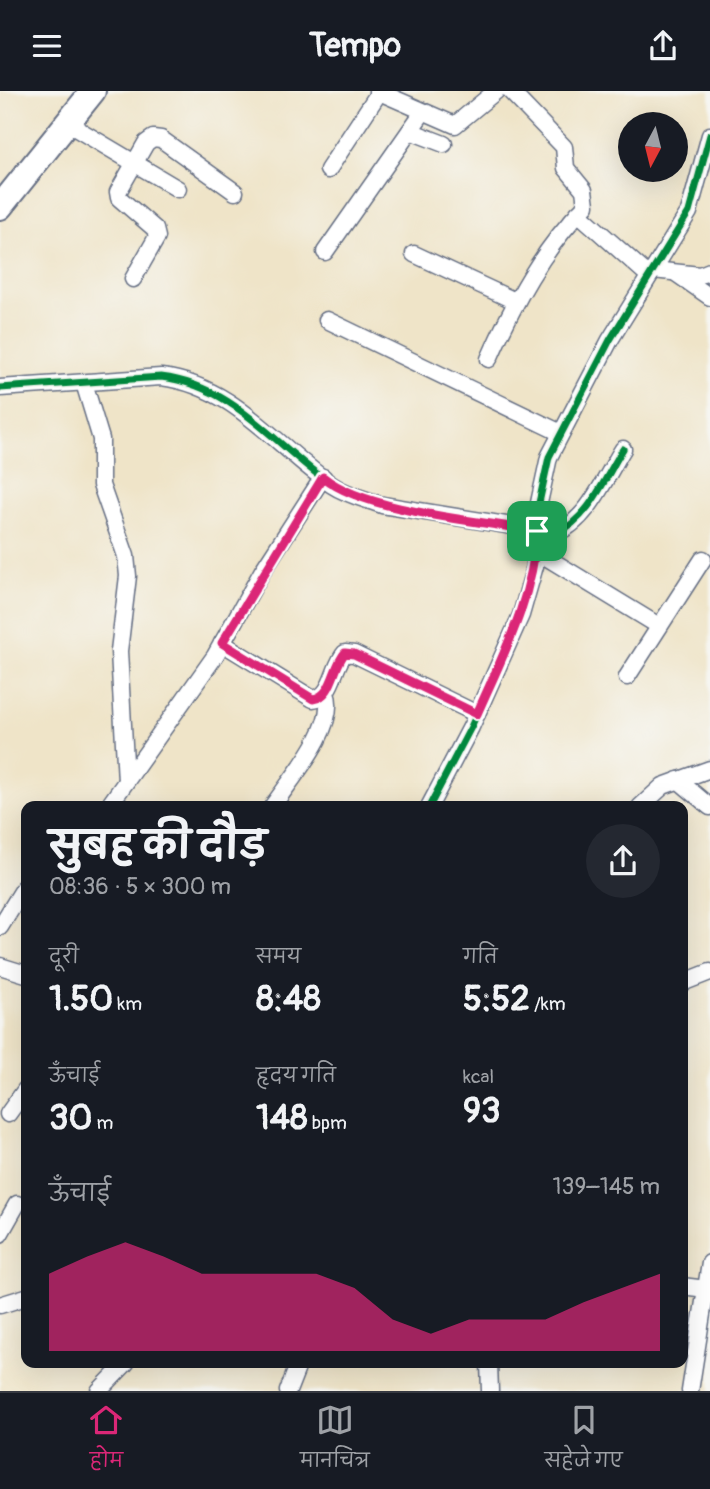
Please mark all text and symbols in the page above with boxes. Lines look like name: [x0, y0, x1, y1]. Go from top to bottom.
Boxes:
text: Tempo: [309, 26, 401, 66]
icon: menu: [28, 27, 66, 65]
icon: share: [644, 27, 682, 65]
north arrow: [618, 112, 688, 182]
map controls: [618, 112, 688, 182]
pin: [507, 501, 567, 561]
icon: arrive: [518, 512, 556, 550]
text: सुबह की दौड़: [49, 822, 267, 870]
button: share: [586, 824, 660, 898]
text: 08:36 · 5 × 300 m: [49, 872, 231, 901]
text: दूरी: [49, 945, 79, 969]
text: समय: [256, 945, 301, 969]
text: गति: [463, 945, 498, 969]
text: 1.50: [49, 977, 113, 1021]
text: 8:48: [256, 977, 321, 1021]
text: 5:52: [463, 977, 530, 1021]
text: km: [113, 992, 142, 1016]
text: /km: [530, 992, 566, 1016]
text: ऊँचाई: [49, 1064, 100, 1088]
text: हृदय गति: [256, 1064, 336, 1088]
text: kcal: [463, 1065, 494, 1089]
text: 93: [463, 1089, 501, 1133]
text: 30: [49, 1096, 92, 1140]
text: 148: [256, 1096, 308, 1140]
text: m: [92, 1111, 113, 1135]
text: bpm: [308, 1111, 347, 1135]
text: 139–145 m: [553, 1172, 660, 1201]
text: ऊँचाई: [49, 1179, 111, 1208]
tab: होम: [87, 1401, 125, 1481]
tab: मानचित्र: [300, 1401, 370, 1481]
tab: सहेजे गए: [544, 1401, 623, 1481]

